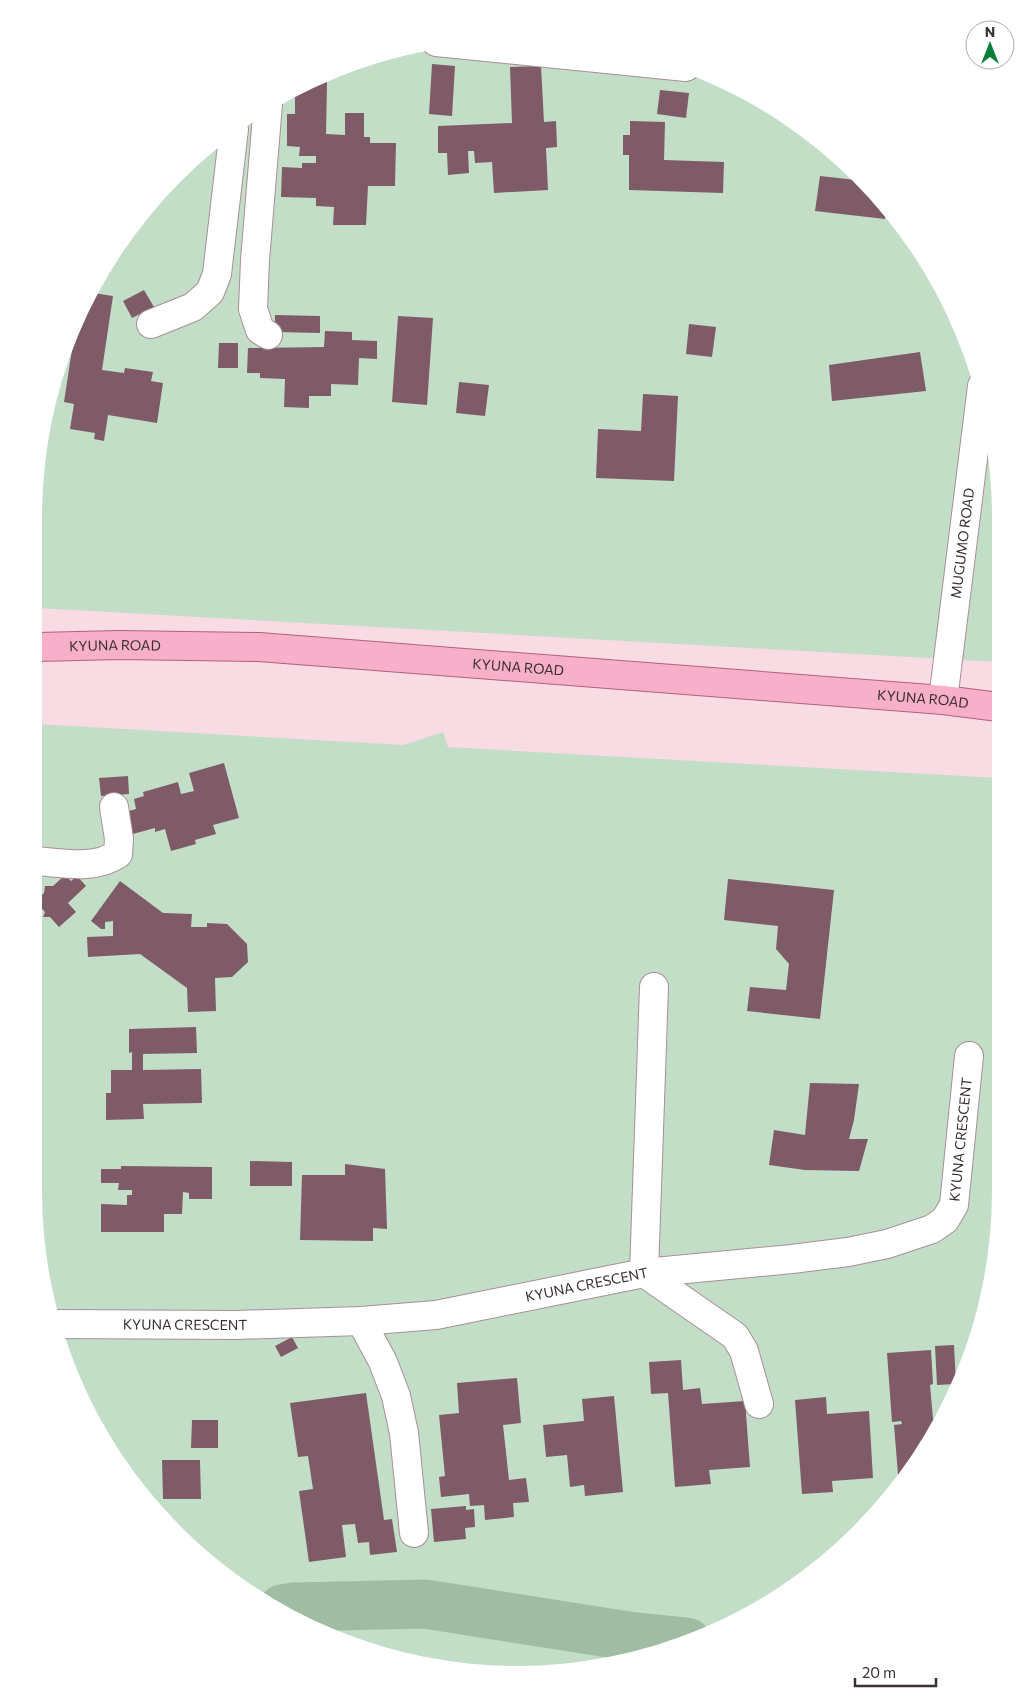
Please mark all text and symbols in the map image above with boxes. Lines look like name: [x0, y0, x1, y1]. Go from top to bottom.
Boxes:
north arrow: [965, 20, 1015, 70]
text: N: [985, 23, 995, 40]
street label: MUGUMO ROAD: [947, 487, 977, 599]
street label: KYUNA ROAD: [69, 636, 161, 654]
street label: KYUNA ROAD: [472, 655, 565, 679]
street label: KYUNA ROAD: [877, 686, 970, 711]
street label: KYUNA CRESCENT: [945, 1077, 975, 1202]
street label: KYUNA CRESCENT: [524, 1263, 649, 1305]
street label: KYUNA CRESCENT: [123, 1315, 248, 1333]
scale bar: [855, 1656, 936, 1688]
text: 20 m: [862, 1663, 896, 1681]

